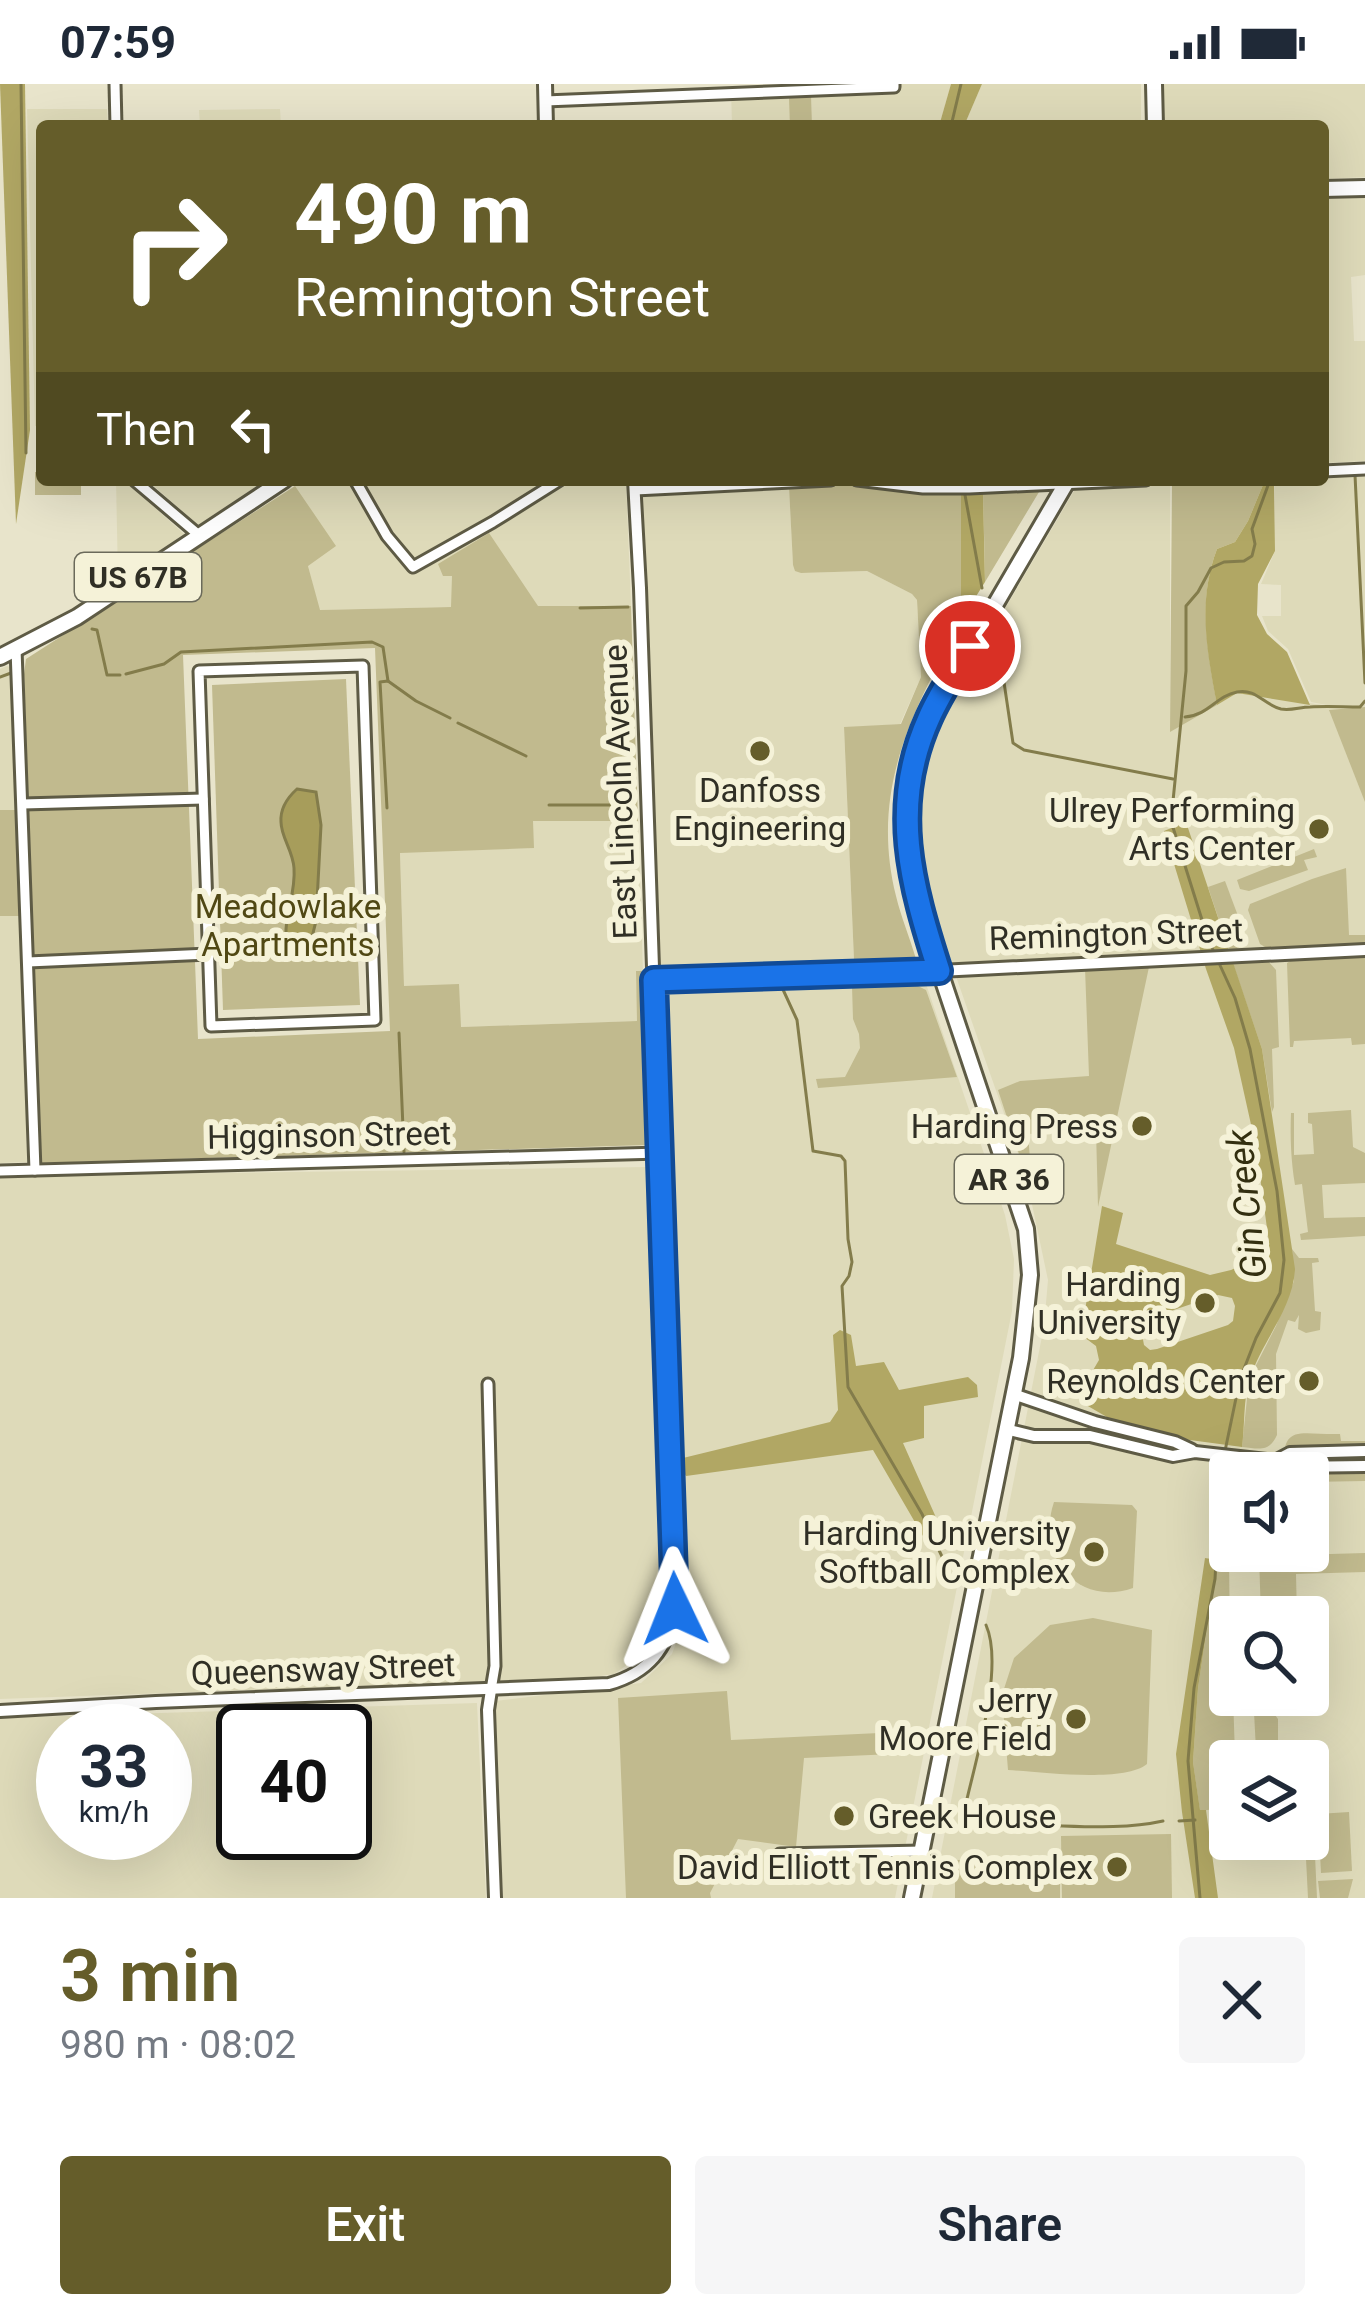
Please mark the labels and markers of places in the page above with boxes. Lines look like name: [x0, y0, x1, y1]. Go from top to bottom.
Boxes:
pin: [919, 595, 1021, 697]
marker: Danfoss Engineering: [747, 738, 773, 764]
place label: Danfoss Engineering: [674, 771, 846, 848]
place label: Ulrey Performing Arts Center: [1049, 791, 1295, 868]
marker: Ulrey Performing Arts Center: [1306, 816, 1332, 842]
place label: Harding Press: [911, 1107, 1118, 1146]
marker: Harding Press: [1129, 1113, 1155, 1139]
place label: Harding University: [1037, 1265, 1181, 1342]
marker: Harding University: [1192, 1290, 1218, 1316]
place label: Reynolds Center: [1046, 1362, 1285, 1401]
marker: Reynolds Center: [1296, 1368, 1322, 1394]
place label: Harding University Softball Complex: [802, 1514, 1070, 1591]
marker: Harding University Softball Complex: [1081, 1539, 1107, 1565]
place label: Jerry Moore Field: [879, 1681, 1052, 1758]
marker: Jerry Moore Field: [1063, 1706, 1089, 1732]
place label: Greek House: [868, 1797, 1056, 1836]
marker: Greek House: [831, 1803, 857, 1829]
place label: David Elliott Tennis Complex: [677, 1848, 1093, 1887]
marker: David Elliott Tennis Complex: [1104, 1854, 1130, 1880]

